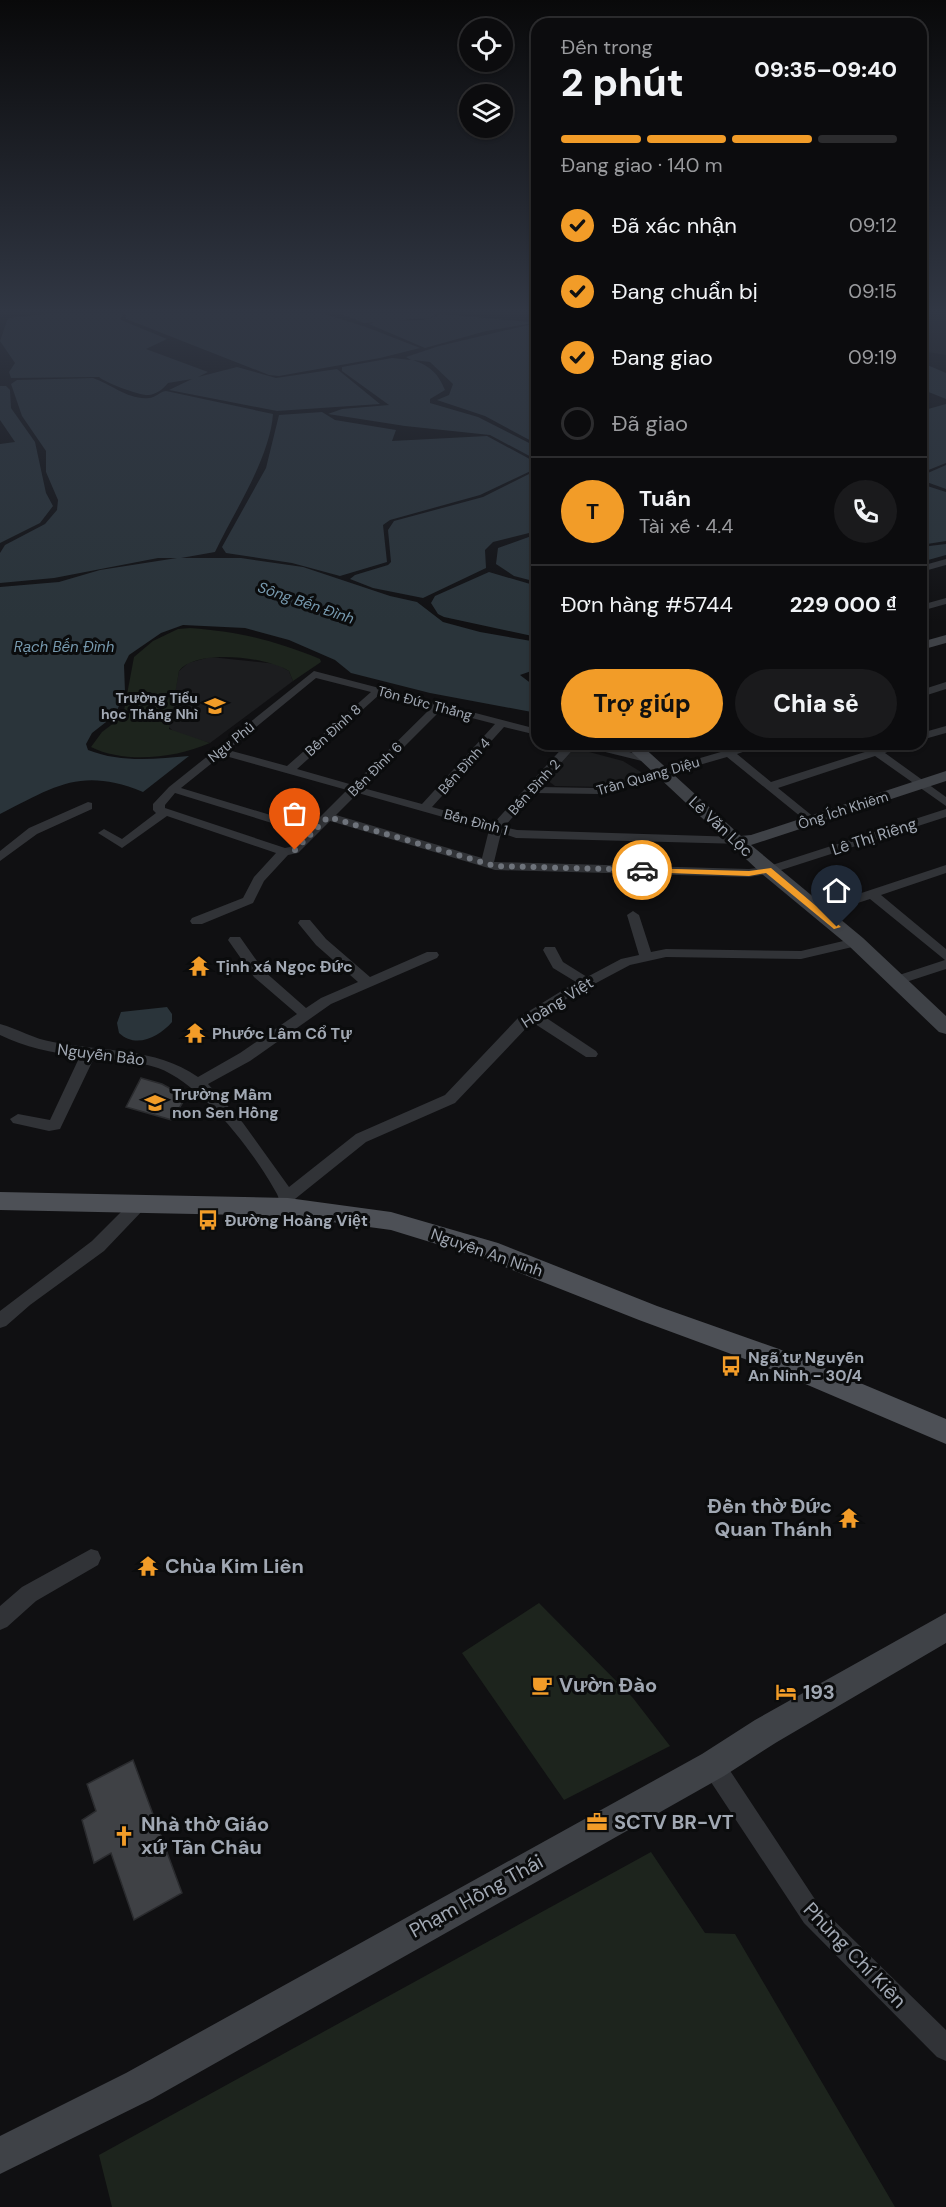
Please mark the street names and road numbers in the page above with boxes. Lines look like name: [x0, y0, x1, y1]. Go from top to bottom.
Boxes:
street label: Tôn Đức Thắng: [376, 682, 474, 724]
street label: Bến Đình 8: [301, 700, 365, 760]
street label: Ngư Phủ: [204, 718, 258, 766]
street label: Bến Đình 4: [434, 734, 494, 798]
street label: Bến Đình 6: [344, 738, 406, 800]
street label: Trần Quang Diệu: [594, 753, 702, 799]
street label: Bến Đình 2: [504, 755, 564, 819]
street label: Ông Ích Khiêm: [796, 787, 890, 833]
street label: Lê Văn Lộc: [684, 791, 757, 861]
street label: Bến Đình 1: [442, 805, 510, 839]
street label: Lê Thị Riêng: [829, 813, 919, 860]
street label: Hoàng Việt: [517, 972, 597, 1033]
street label: Nguyễn Bảo: [56, 1039, 146, 1070]
street label: Nguyễn An Ninh: [428, 1223, 546, 1281]
street label: Phạm Hồng Thái: [404, 1848, 548, 1944]
street label: Phùng Chí Kiên: [798, 1897, 912, 2013]

